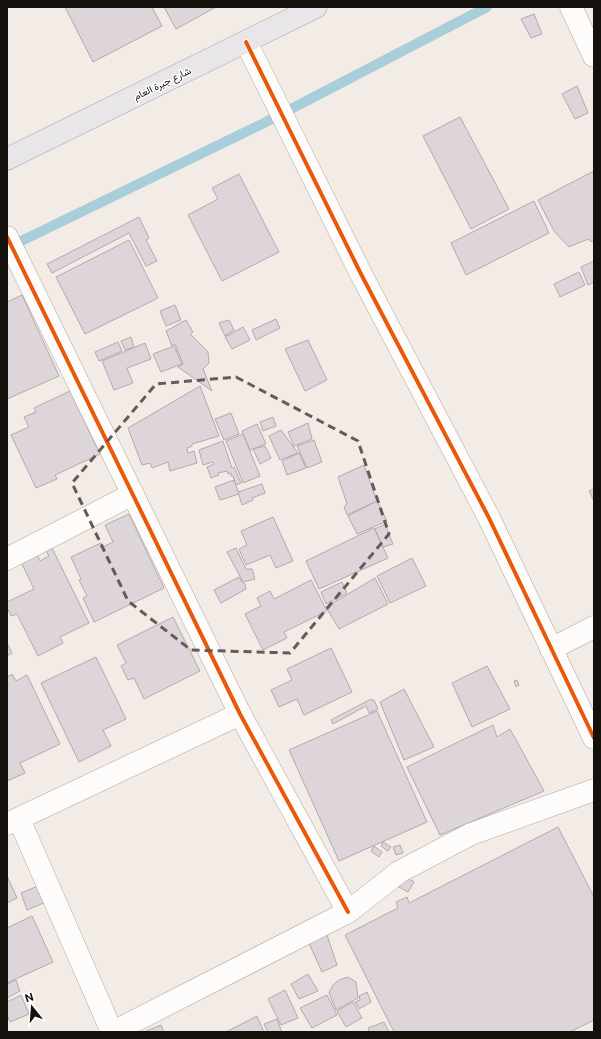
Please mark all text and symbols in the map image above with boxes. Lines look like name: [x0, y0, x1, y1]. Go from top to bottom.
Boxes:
street label: شارع جبرة العام: [131, 64, 193, 103]
north arrow: [12, 987, 52, 1027]
text: N: [23, 990, 35, 1004]

